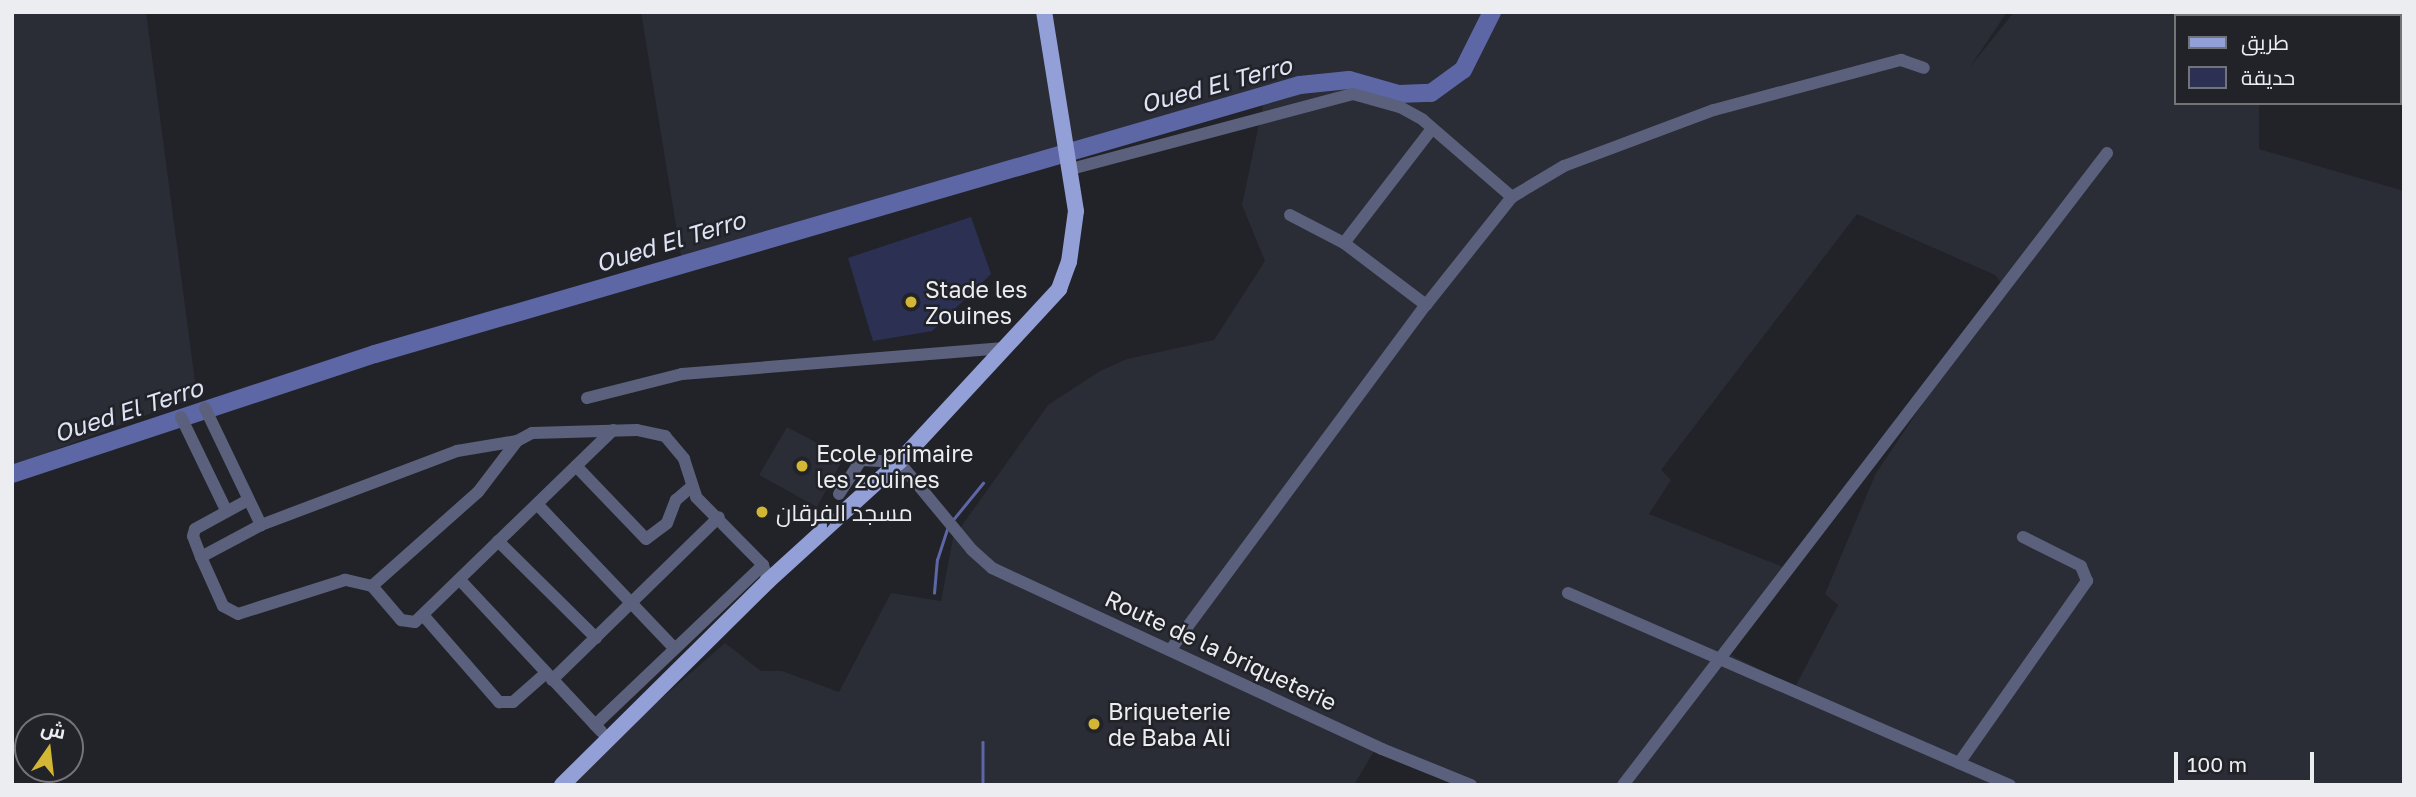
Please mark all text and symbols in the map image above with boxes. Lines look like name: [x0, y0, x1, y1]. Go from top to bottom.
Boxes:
legend: [2174, 14, 2402, 105]
text: طريق: [2241, 29, 2289, 55]
water label: Oued El Terro: [1138, 50, 1294, 118]
text: حديقة: [2241, 64, 2295, 90]
water label: Oued El Terro: [592, 205, 748, 277]
place label: Stade les Zouines: [925, 275, 1027, 329]
marker: Stade les Zouines: [903, 294, 919, 310]
water label: Oued El Terro: [50, 372, 206, 448]
place label: Ecole primaire les zouines: [816, 439, 973, 493]
marker: Ecole primaire les zouines: [794, 458, 810, 474]
place label: مسجد الفرقان: [776, 498, 913, 526]
marker: مسجد الفرقان: [754, 504, 770, 520]
street label: Route de la briqueterie: [1101, 584, 1341, 716]
place label: Briqueterie de Baba Ali: [1108, 697, 1231, 751]
north arrow: [14, 713, 84, 783]
text: ش: [39, 715, 68, 743]
marker: Briqueterie de Baba Ali: [1086, 716, 1102, 732]
scale bar: [2178, 738, 2318, 782]
text: 100 m: [2187, 751, 2247, 777]

